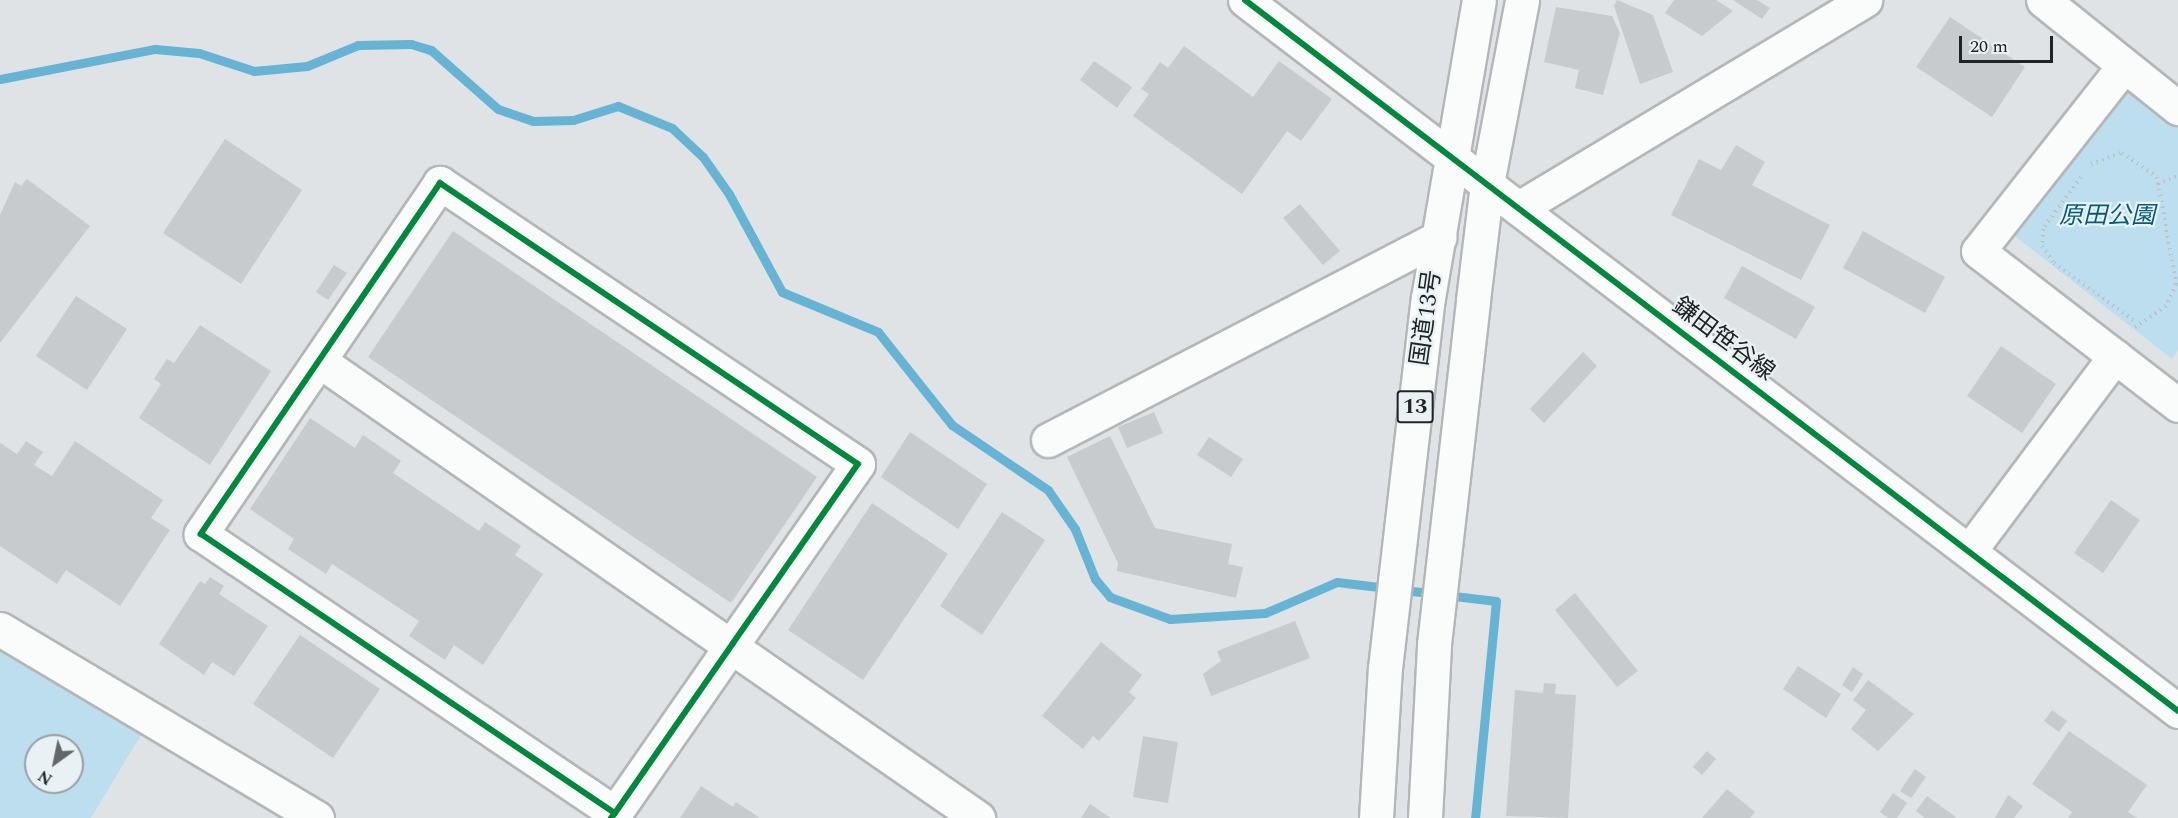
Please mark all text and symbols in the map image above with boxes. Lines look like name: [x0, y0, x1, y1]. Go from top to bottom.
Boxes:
scale bar: [1962, 24, 2056, 62]
text: 20 m: [1970, 33, 2008, 60]
park label: 原田公園: [2059, 203, 2155, 231]
street label: 国道13号: [1406, 268, 1448, 368]
street label: 鎌田笹谷線: [1666, 292, 1780, 388]
road number: 13: [1396, 388, 1434, 426]
north arrow: [24, 734, 84, 794]
text: N: [33, 764, 57, 791]

